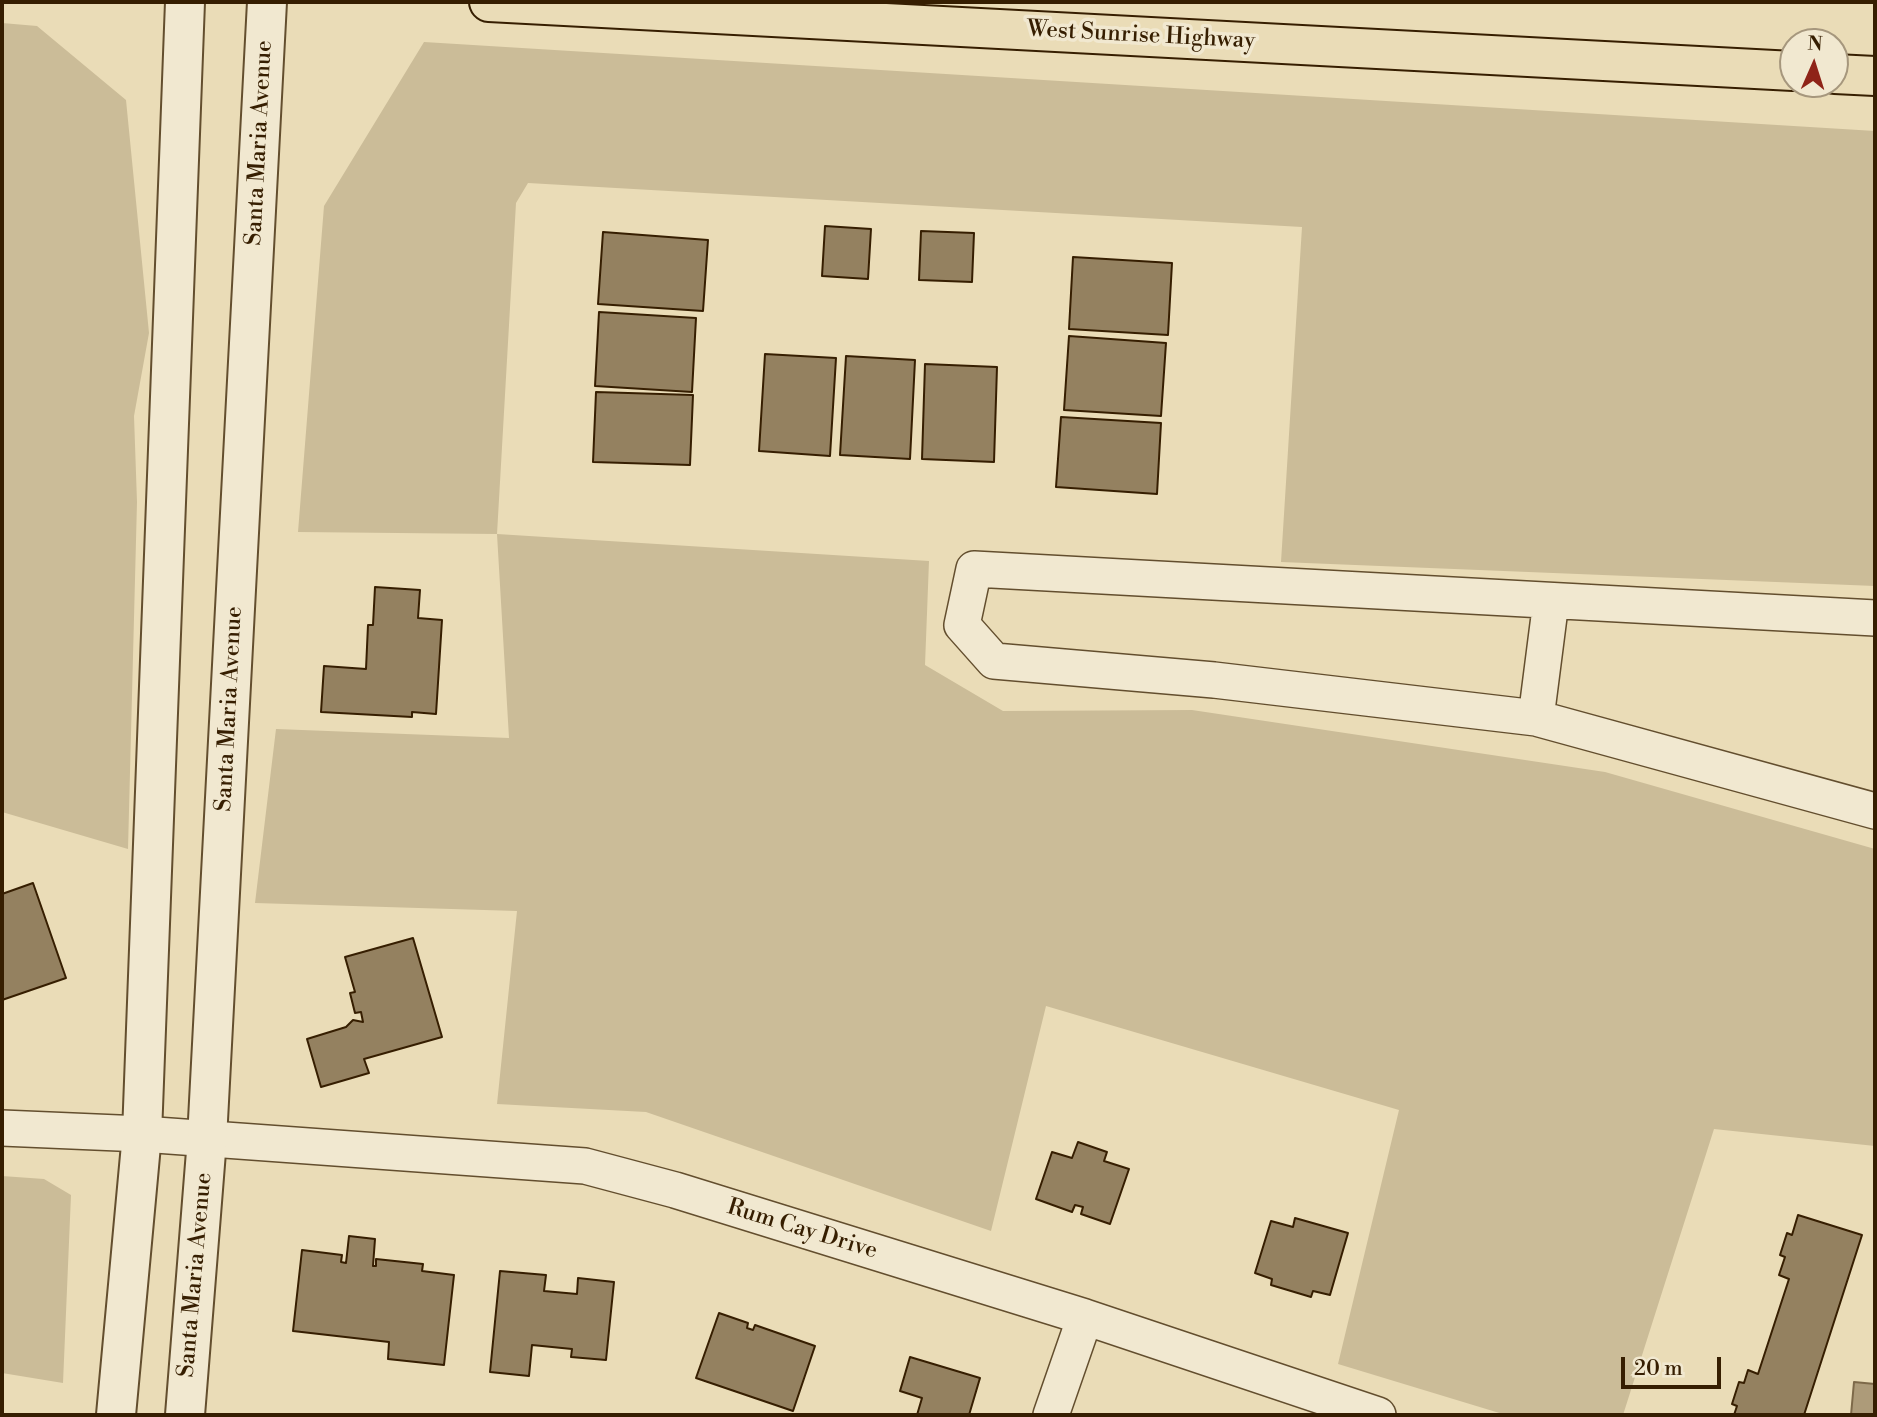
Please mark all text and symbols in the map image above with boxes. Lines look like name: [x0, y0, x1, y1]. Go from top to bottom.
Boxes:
street label: West Sunrise Highway: [1026, 16, 1256, 56]
north arrow: [1779, 28, 1849, 98]
text: N: [1807, 32, 1823, 56]
street label: Santa Maria Avenue: [241, 40, 279, 246]
street label: Santa Maria Avenue: [211, 606, 249, 812]
street label: Santa Maria Avenue: [173, 1171, 219, 1379]
street label: Rum Cay Drive: [724, 1194, 880, 1266]
scale bar: [1625, 1344, 1725, 1388]
text: 20 m: [1634, 1356, 1683, 1382]

